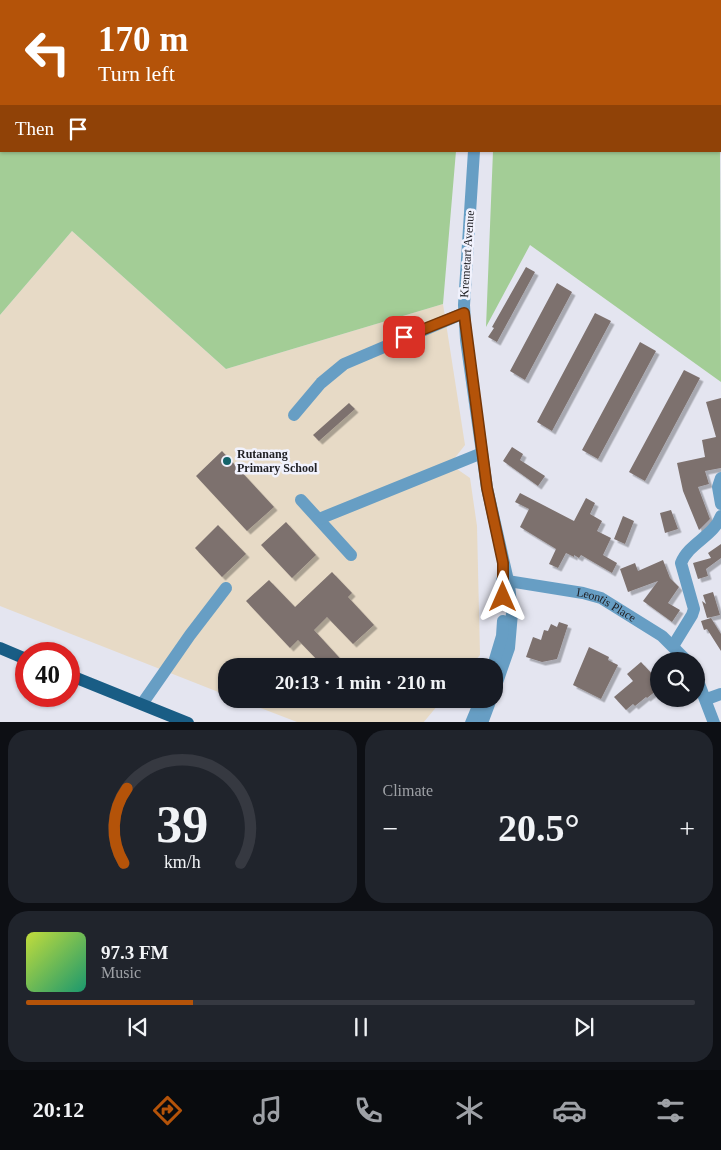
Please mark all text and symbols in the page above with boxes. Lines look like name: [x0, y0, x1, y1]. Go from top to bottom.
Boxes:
icon: left: [15, 20, 80, 85]
text: 170 m: [98, 20, 188, 59]
text: Turn left: [98, 61, 175, 86]
icon: arrive: [64, 115, 92, 143]
text: Then: [15, 118, 54, 139]
street label: Kremetart Avenue: [457, 210, 477, 298]
pin: [383, 316, 425, 358]
icon: arrive: [390, 323, 418, 351]
place label: Rutanang Primary School: [237, 447, 318, 475]
marker: Rutanang Primary School: [221, 455, 233, 467]
position arrow: [476, 570, 528, 622]
street label: Leontis Place: [575, 585, 638, 625]
speed limit sign: 40: [15, 642, 80, 707]
map controls: [650, 652, 705, 707]
button: search: [650, 652, 705, 707]
text: 20:13 · 1 min · 210 m: [275, 672, 446, 693]
text: Climate: [383, 782, 433, 799]
text: 39: [156, 796, 208, 853]
text: 20.5°: [498, 807, 580, 849]
text: −: [383, 813, 398, 844]
text: +: [679, 813, 695, 844]
text: km/h: [164, 852, 201, 872]
text: 97.3 FM: [101, 942, 169, 963]
text: Music: [101, 964, 141, 981]
icon: previous: [124, 1013, 152, 1041]
icon: pause: [347, 1013, 375, 1041]
icon: next: [570, 1013, 598, 1041]
icon: directions: [150, 1093, 185, 1128]
icon: music: [250, 1093, 285, 1128]
icon: phone: [351, 1093, 386, 1128]
icon: climate: [452, 1093, 487, 1128]
icon: car: [552, 1093, 587, 1128]
icon: filters: [653, 1093, 688, 1128]
text: 20:12: [33, 1097, 84, 1122]

